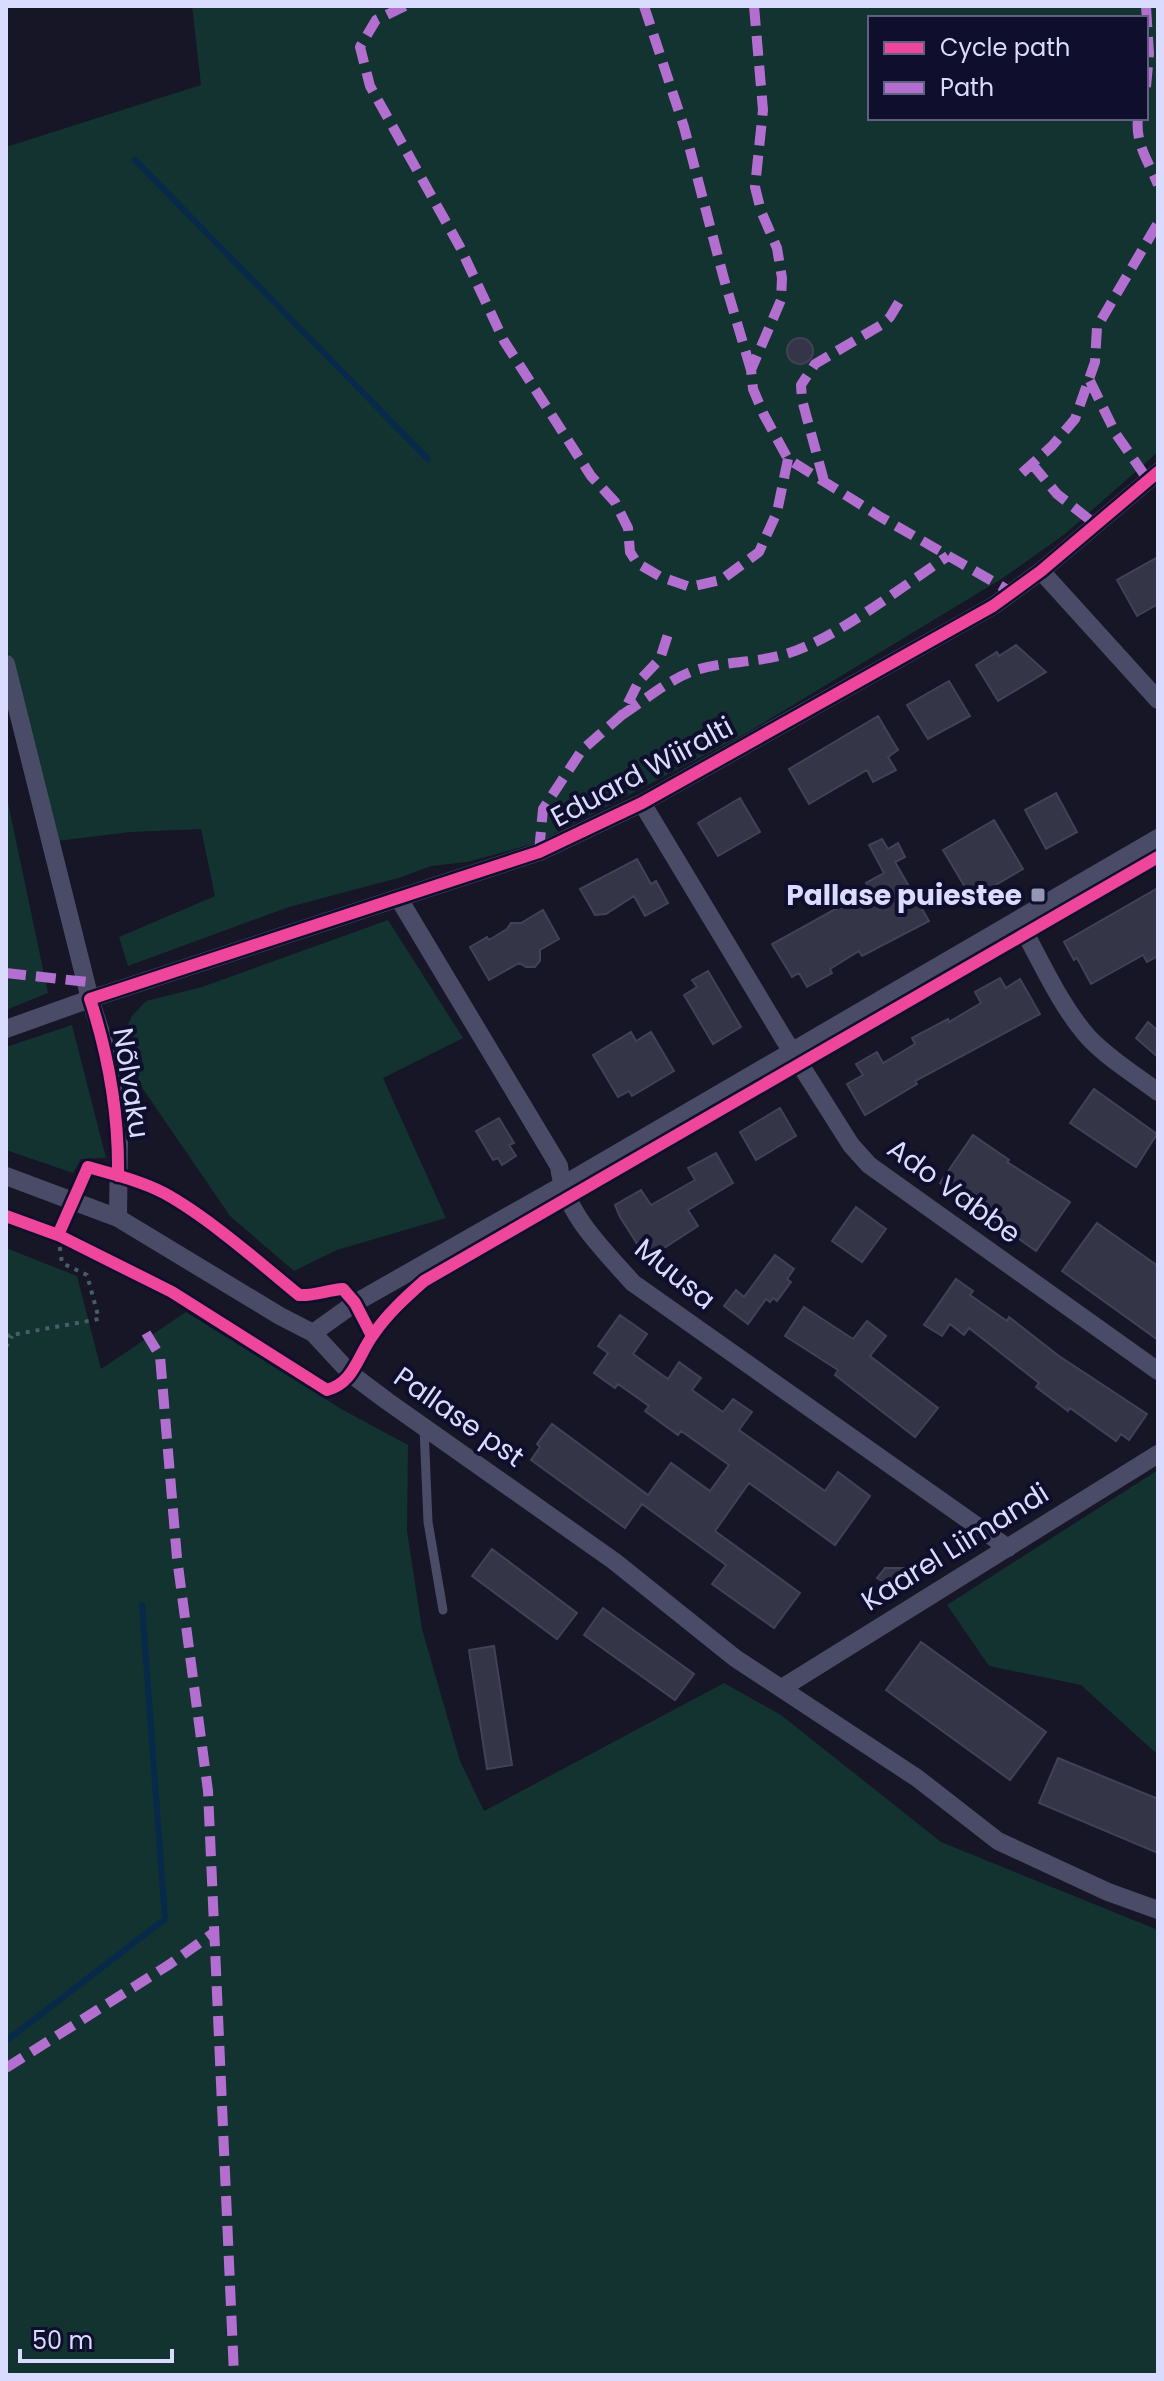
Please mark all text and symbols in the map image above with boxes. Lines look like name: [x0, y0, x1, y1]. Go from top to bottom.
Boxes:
legend: [868, 16, 1148, 120]
text: Cycle path: [940, 31, 1070, 64]
text: Path: [940, 71, 994, 104]
street label: Eduard Wiiralti: [544, 707, 740, 837]
place label: Pallase puiestee: [786, 876, 1022, 915]
marker: Pallase puiestee: [1029, 886, 1047, 904]
street label: Nõlvaku: [103, 1025, 159, 1141]
street label: Ado Vabbe: [879, 1129, 1029, 1253]
street label: Muusa: [626, 1229, 724, 1319]
street label: Pallase pst: [386, 1358, 532, 1476]
street label: Kaarel Liimandi: [854, 1474, 1056, 1620]
scale bar: [20, 2313, 172, 2363]
text: 50 m: [32, 2324, 93, 2357]

